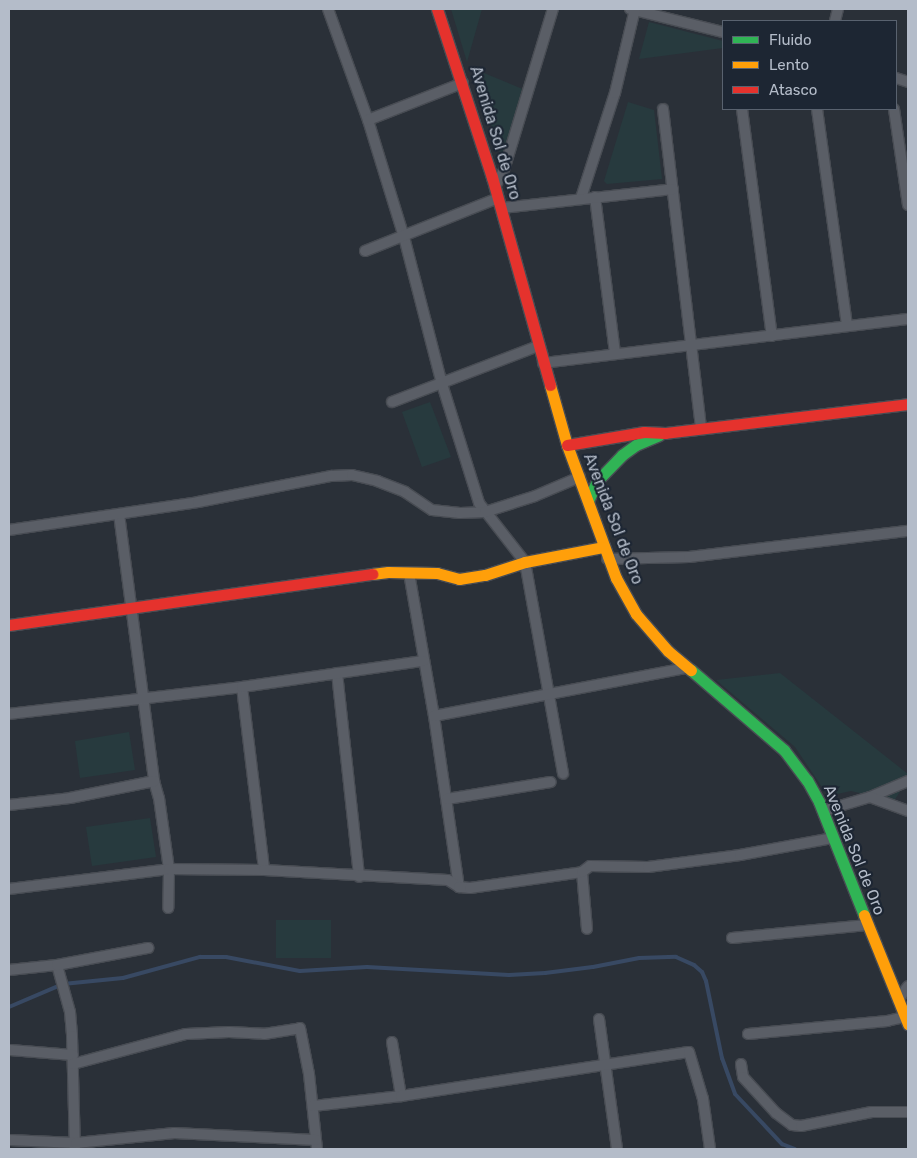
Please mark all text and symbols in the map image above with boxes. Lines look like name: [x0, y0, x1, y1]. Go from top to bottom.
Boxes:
legend: [722, 20, 897, 110]
text: Fluido: [769, 31, 812, 49]
text: Lento: [769, 56, 809, 74]
street label: Avenida Sol de Oro: [466, 64, 524, 202]
text: Atasco: [769, 81, 817, 99]
street label: Avenida Sol de Oro: [579, 451, 647, 587]
street label: Avenida Sol de Oro: [819, 782, 889, 918]

